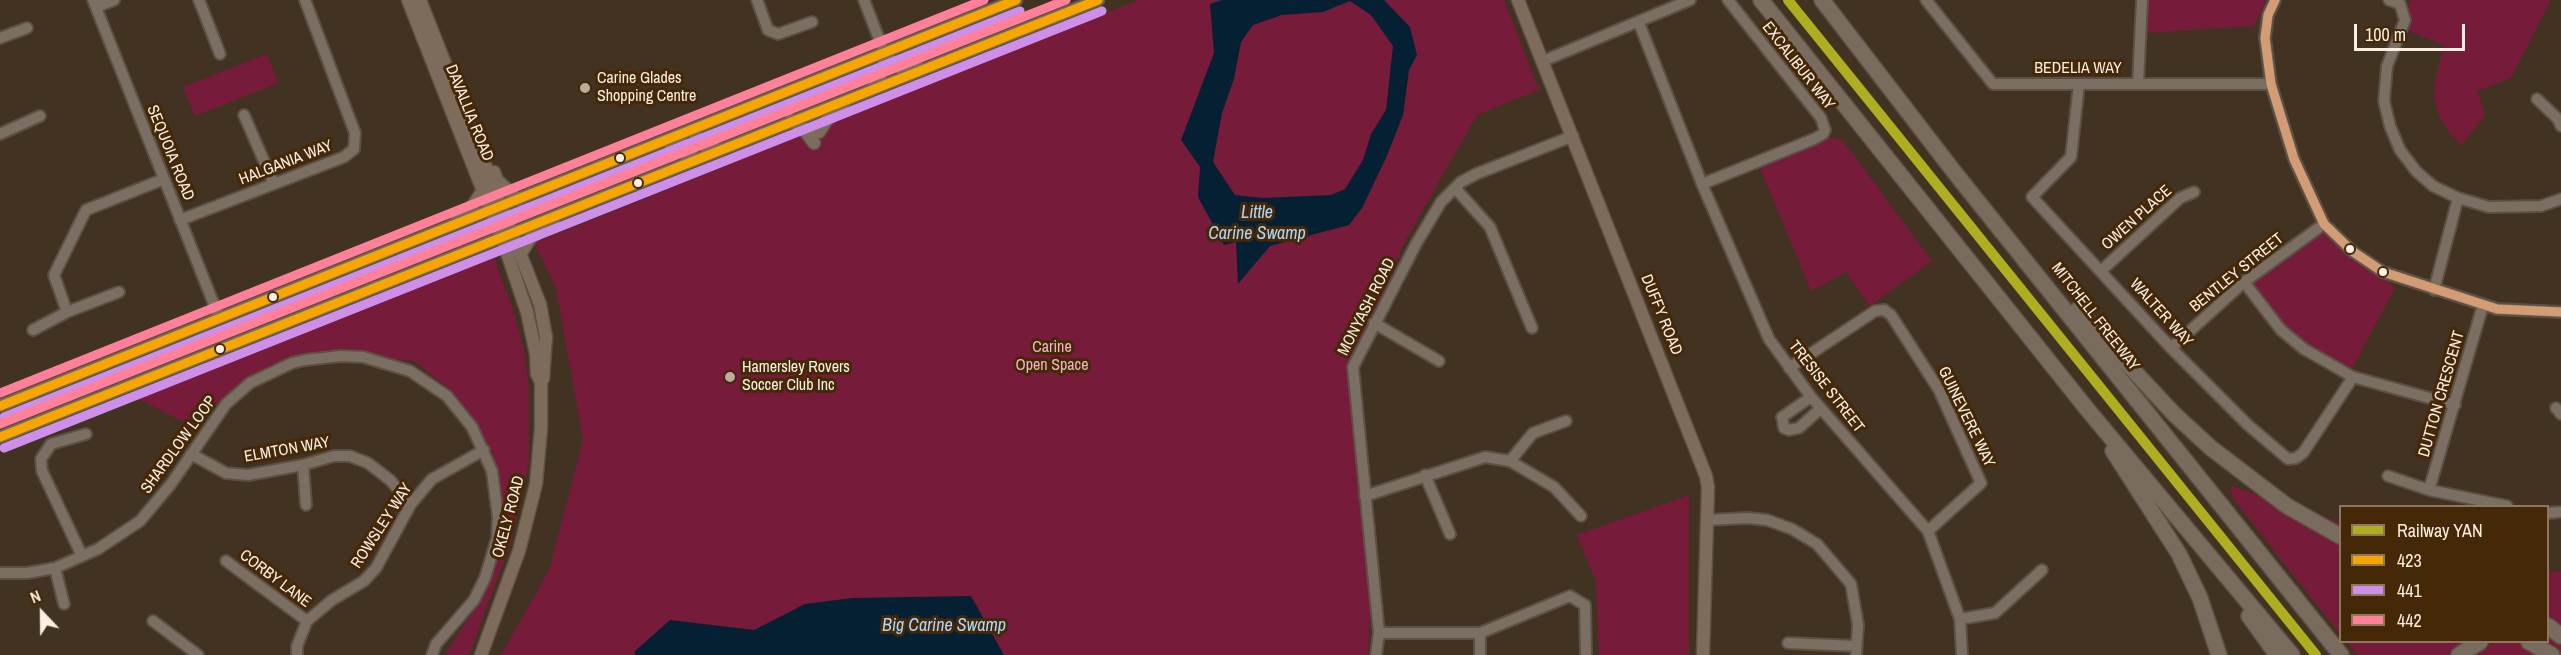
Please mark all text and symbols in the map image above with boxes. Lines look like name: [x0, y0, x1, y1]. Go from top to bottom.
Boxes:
scale bar: [2357, 12, 2468, 50]
street label: EXCALIBUR WAY: [1758, 18, 1838, 114]
text: 100 m: [2365, 22, 2406, 47]
street label: BEDELIA WAY: [2034, 59, 2122, 79]
street label: DAVALLIA ROAD: [441, 62, 497, 164]
place label: Carine Glades Shopping Centre: [597, 69, 696, 107]
marker: Carine Glades Shopping Centre: [578, 81, 592, 95]
street label: SEQUOIA ROAD: [142, 102, 198, 204]
street label: HALGANIA WAY: [237, 136, 335, 190]
unlabelled marker: [614, 152, 626, 164]
unlabelled marker: [632, 177, 644, 189]
street label: OWEN PLACE: [2098, 182, 2176, 254]
water label: Little Carine Swamp: [1208, 202, 1306, 244]
street label: BENTLEY STREET: [2186, 229, 2288, 317]
unlabelled marker: [2344, 243, 2356, 255]
street label: MONYASH ROAD: [1334, 255, 1400, 359]
street label: MITCHELL FREEWAY: [2047, 259, 2143, 375]
unlabelled marker: [2377, 266, 2389, 278]
street label: DUFFY ROAD: [1636, 272, 1686, 358]
street label: WALTER WAY: [2125, 275, 2197, 351]
unlabelled marker: [267, 291, 279, 303]
street label: DUTTON CRESCENT: [2415, 329, 2469, 459]
street label: TRESISE STREET: [1784, 337, 1868, 437]
park label: Carine Open Space: [1016, 338, 1088, 376]
unlabelled marker: [214, 343, 226, 355]
place label: Hamersley Rovers Soccer Club Inc: [742, 358, 850, 396]
street label: GUINEVERE WAY: [1933, 364, 1999, 470]
marker: Hamersley Rovers Soccer Club Inc: [723, 370, 737, 384]
street label: SHARDLOW LOOP: [137, 392, 221, 498]
street label: ELMTON WAY: [243, 433, 331, 467]
street label: OKELY ROAD: [489, 474, 529, 560]
street label: ROWSLEY WAY: [347, 480, 417, 572]
legend: [2339, 505, 2549, 643]
text: Railway YAN: [2397, 518, 2483, 543]
street label: CORBY LANE: [235, 546, 315, 612]
text: 423: [2397, 548, 2422, 573]
text: 441: [2397, 578, 2422, 603]
north arrow: [12, 583, 72, 643]
text: N: [27, 584, 44, 608]
text: 442: [2397, 608, 2422, 633]
water label: Big Carine Swamp: [882, 615, 1006, 637]

